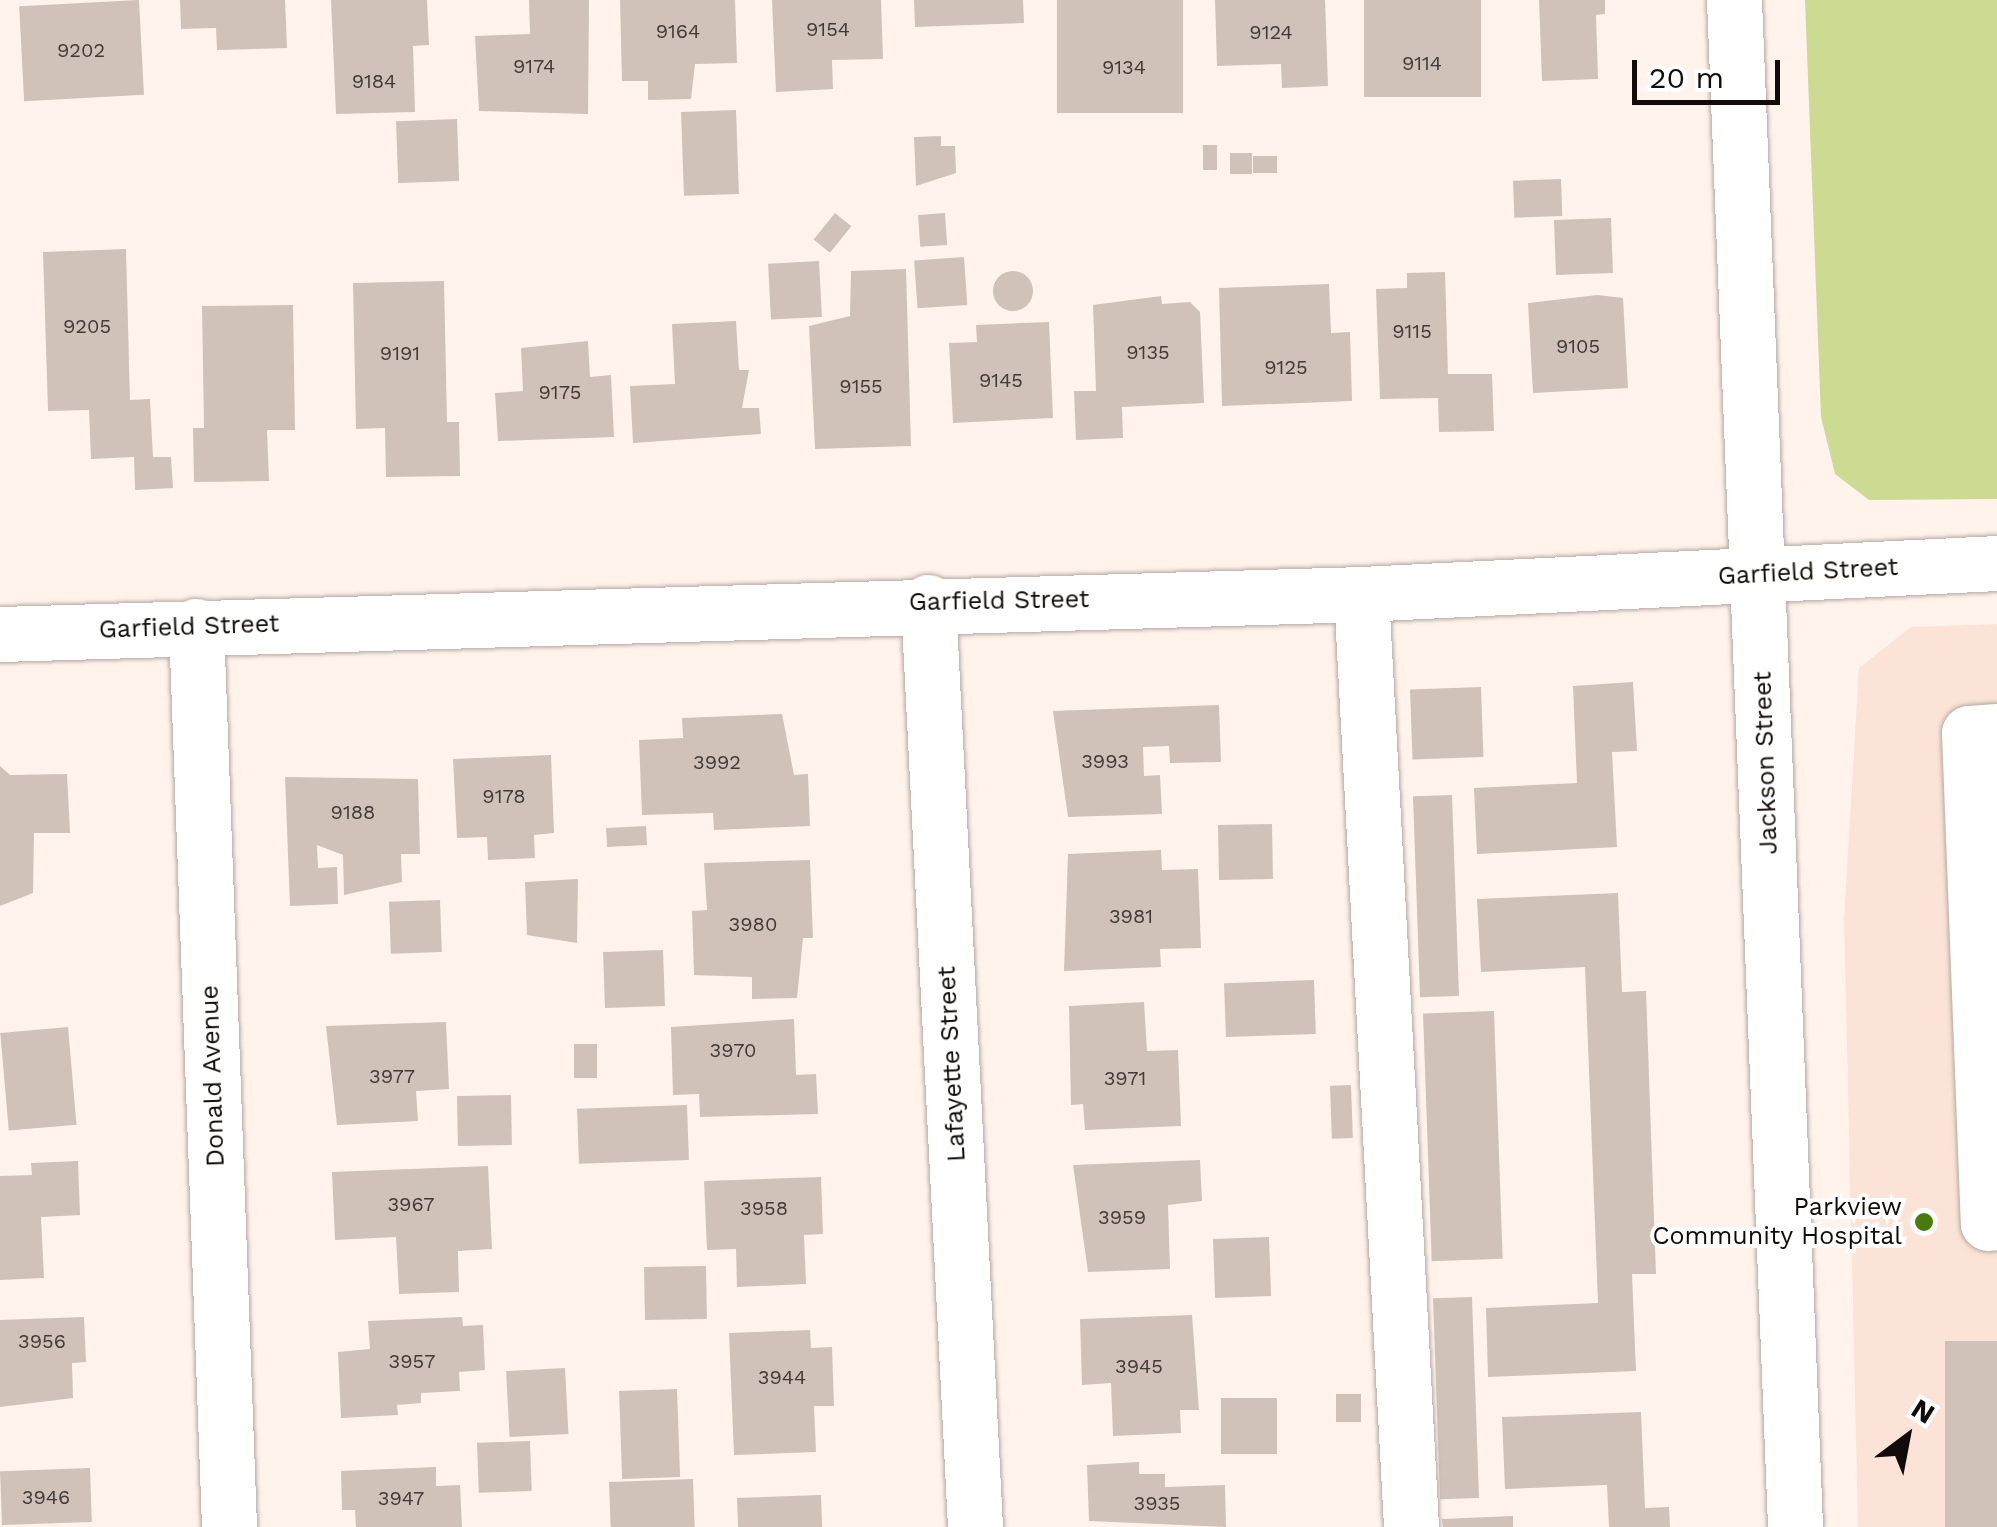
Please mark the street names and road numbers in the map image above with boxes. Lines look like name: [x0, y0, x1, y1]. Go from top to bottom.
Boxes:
street label: Garfield Street: [1717, 552, 1899, 592]
street label: Garfield Street: [909, 584, 1089, 618]
street label: Garfield Street: [98, 609, 280, 645]
street label: Jackson Street: [1748, 671, 1784, 855]
street label: Lafayette Street: [932, 965, 972, 1163]
street label: Donald Avenue: [195, 984, 231, 1168]

